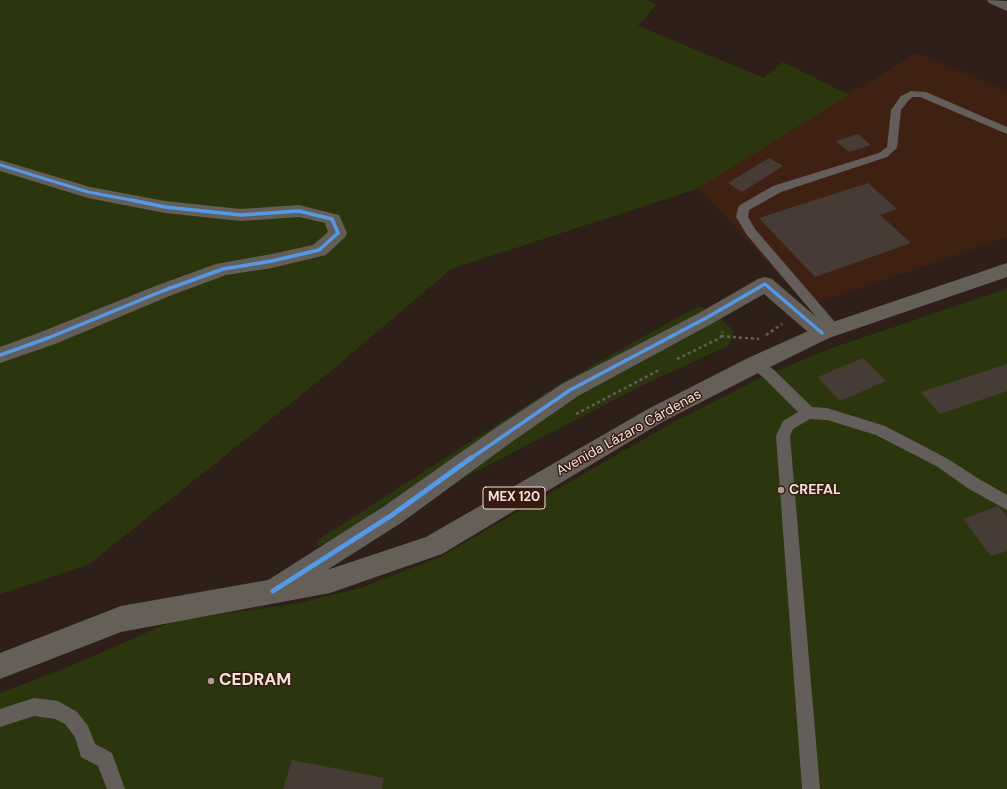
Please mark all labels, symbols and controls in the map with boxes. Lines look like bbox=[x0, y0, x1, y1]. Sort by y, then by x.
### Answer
street label: Avenida Lázaro Cárdenas bbox=[554, 386, 704, 480]
place label: CREFAL bbox=[789, 482, 841, 498]
marker: CREFAL bbox=[776, 485, 786, 495]
road number: MEX 120 bbox=[483, 487, 545, 509]
place label: CEDRAM bbox=[219, 671, 291, 691]
marker: CEDRAM bbox=[206, 676, 216, 686]

